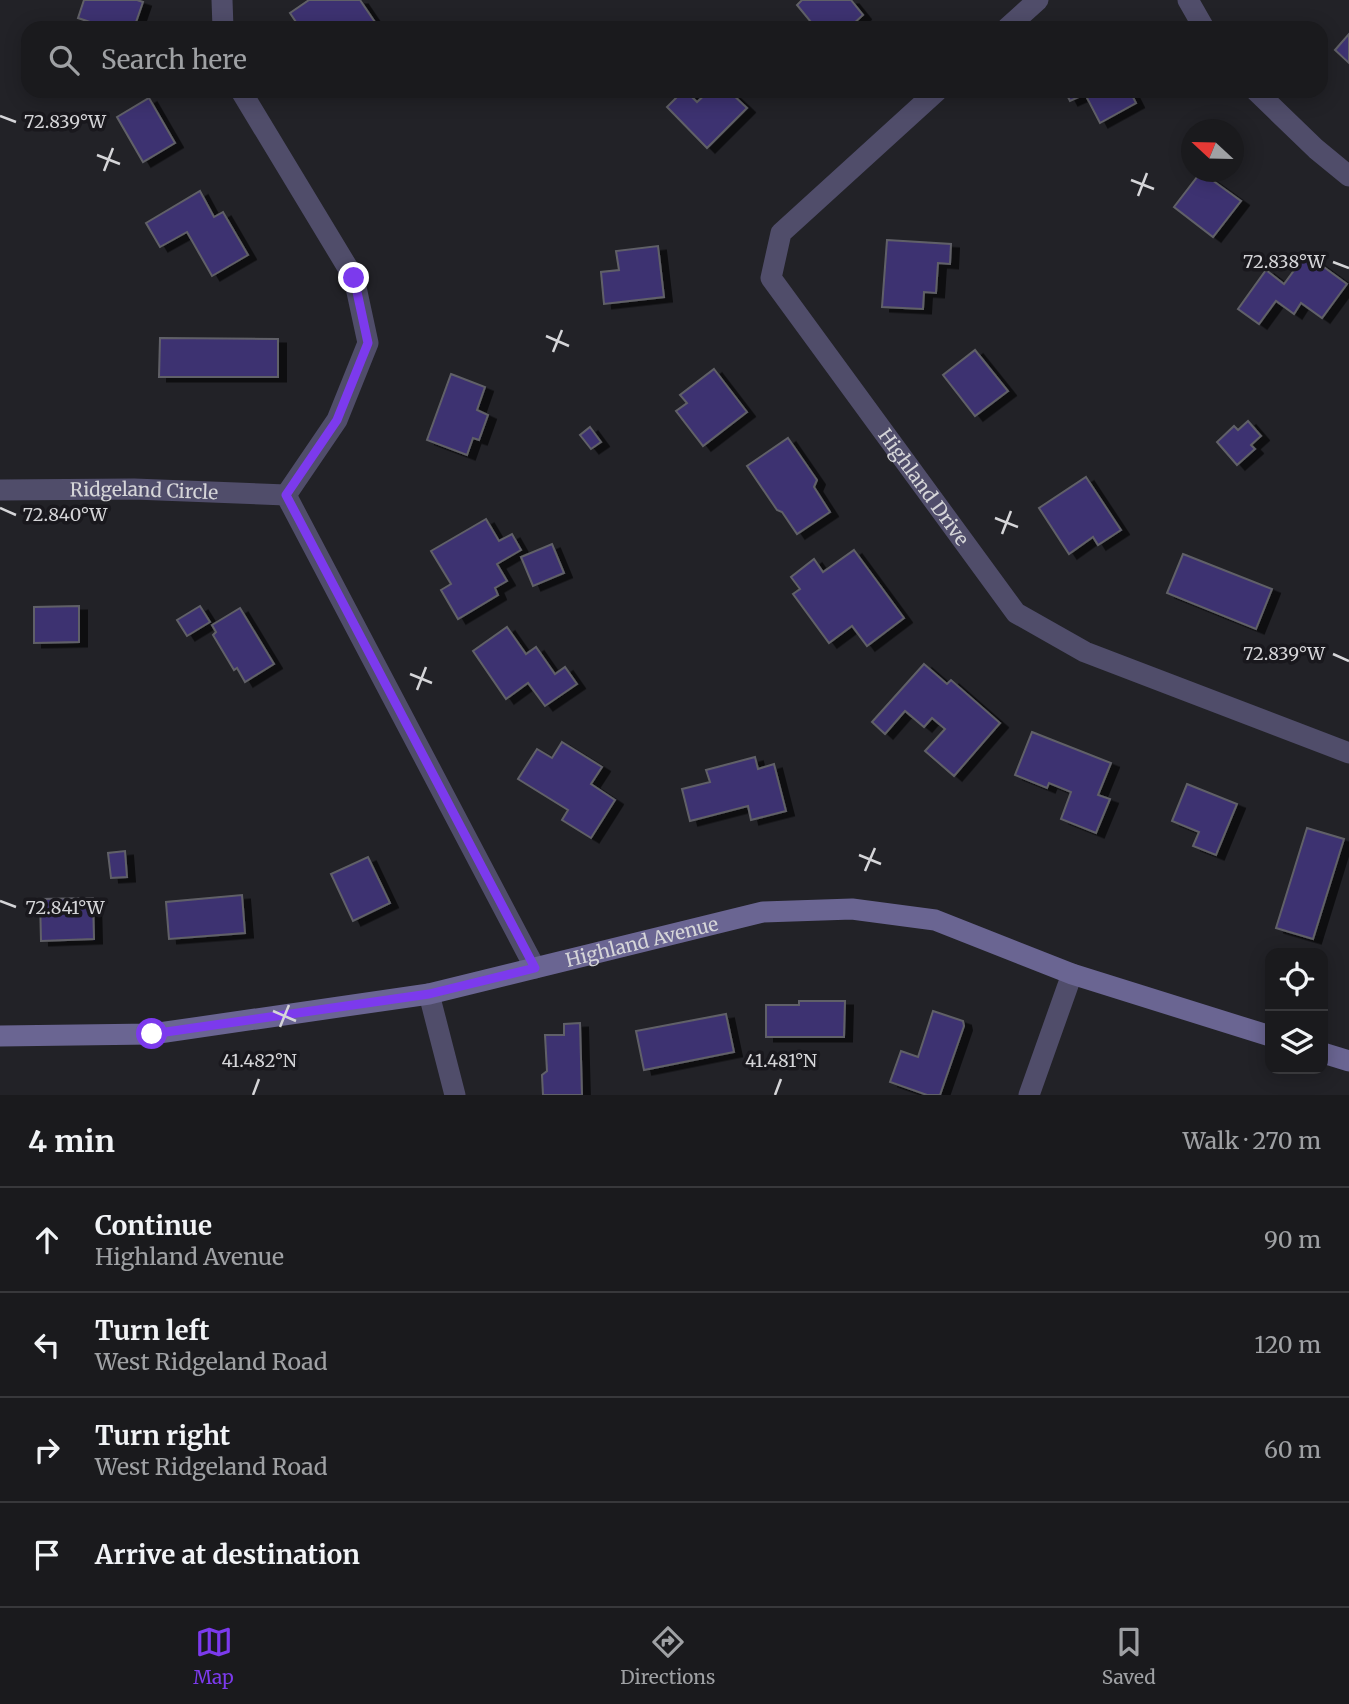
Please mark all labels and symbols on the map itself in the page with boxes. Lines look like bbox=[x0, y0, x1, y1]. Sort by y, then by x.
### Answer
text: 72.839°W bbox=[24, 110, 107, 133]
north arrow bbox=[1181, 119, 1244, 182]
text: 72.838°W bbox=[1243, 250, 1326, 273]
route end bbox=[338, 262, 369, 293]
street label: Highland Drive bbox=[873, 424, 975, 550]
street label: Ridgeland Circle bbox=[70, 477, 219, 504]
text: 72.840°W bbox=[23, 503, 108, 526]
text: 72.839°W bbox=[1243, 642, 1326, 665]
text: 72.841°W bbox=[26, 896, 106, 919]
street label: Highland Avenue bbox=[563, 911, 721, 972]
route start bbox=[136, 1018, 167, 1049]
text: 41.482°N bbox=[221, 1049, 297, 1072]
text: 41.481°N bbox=[745, 1049, 817, 1072]

